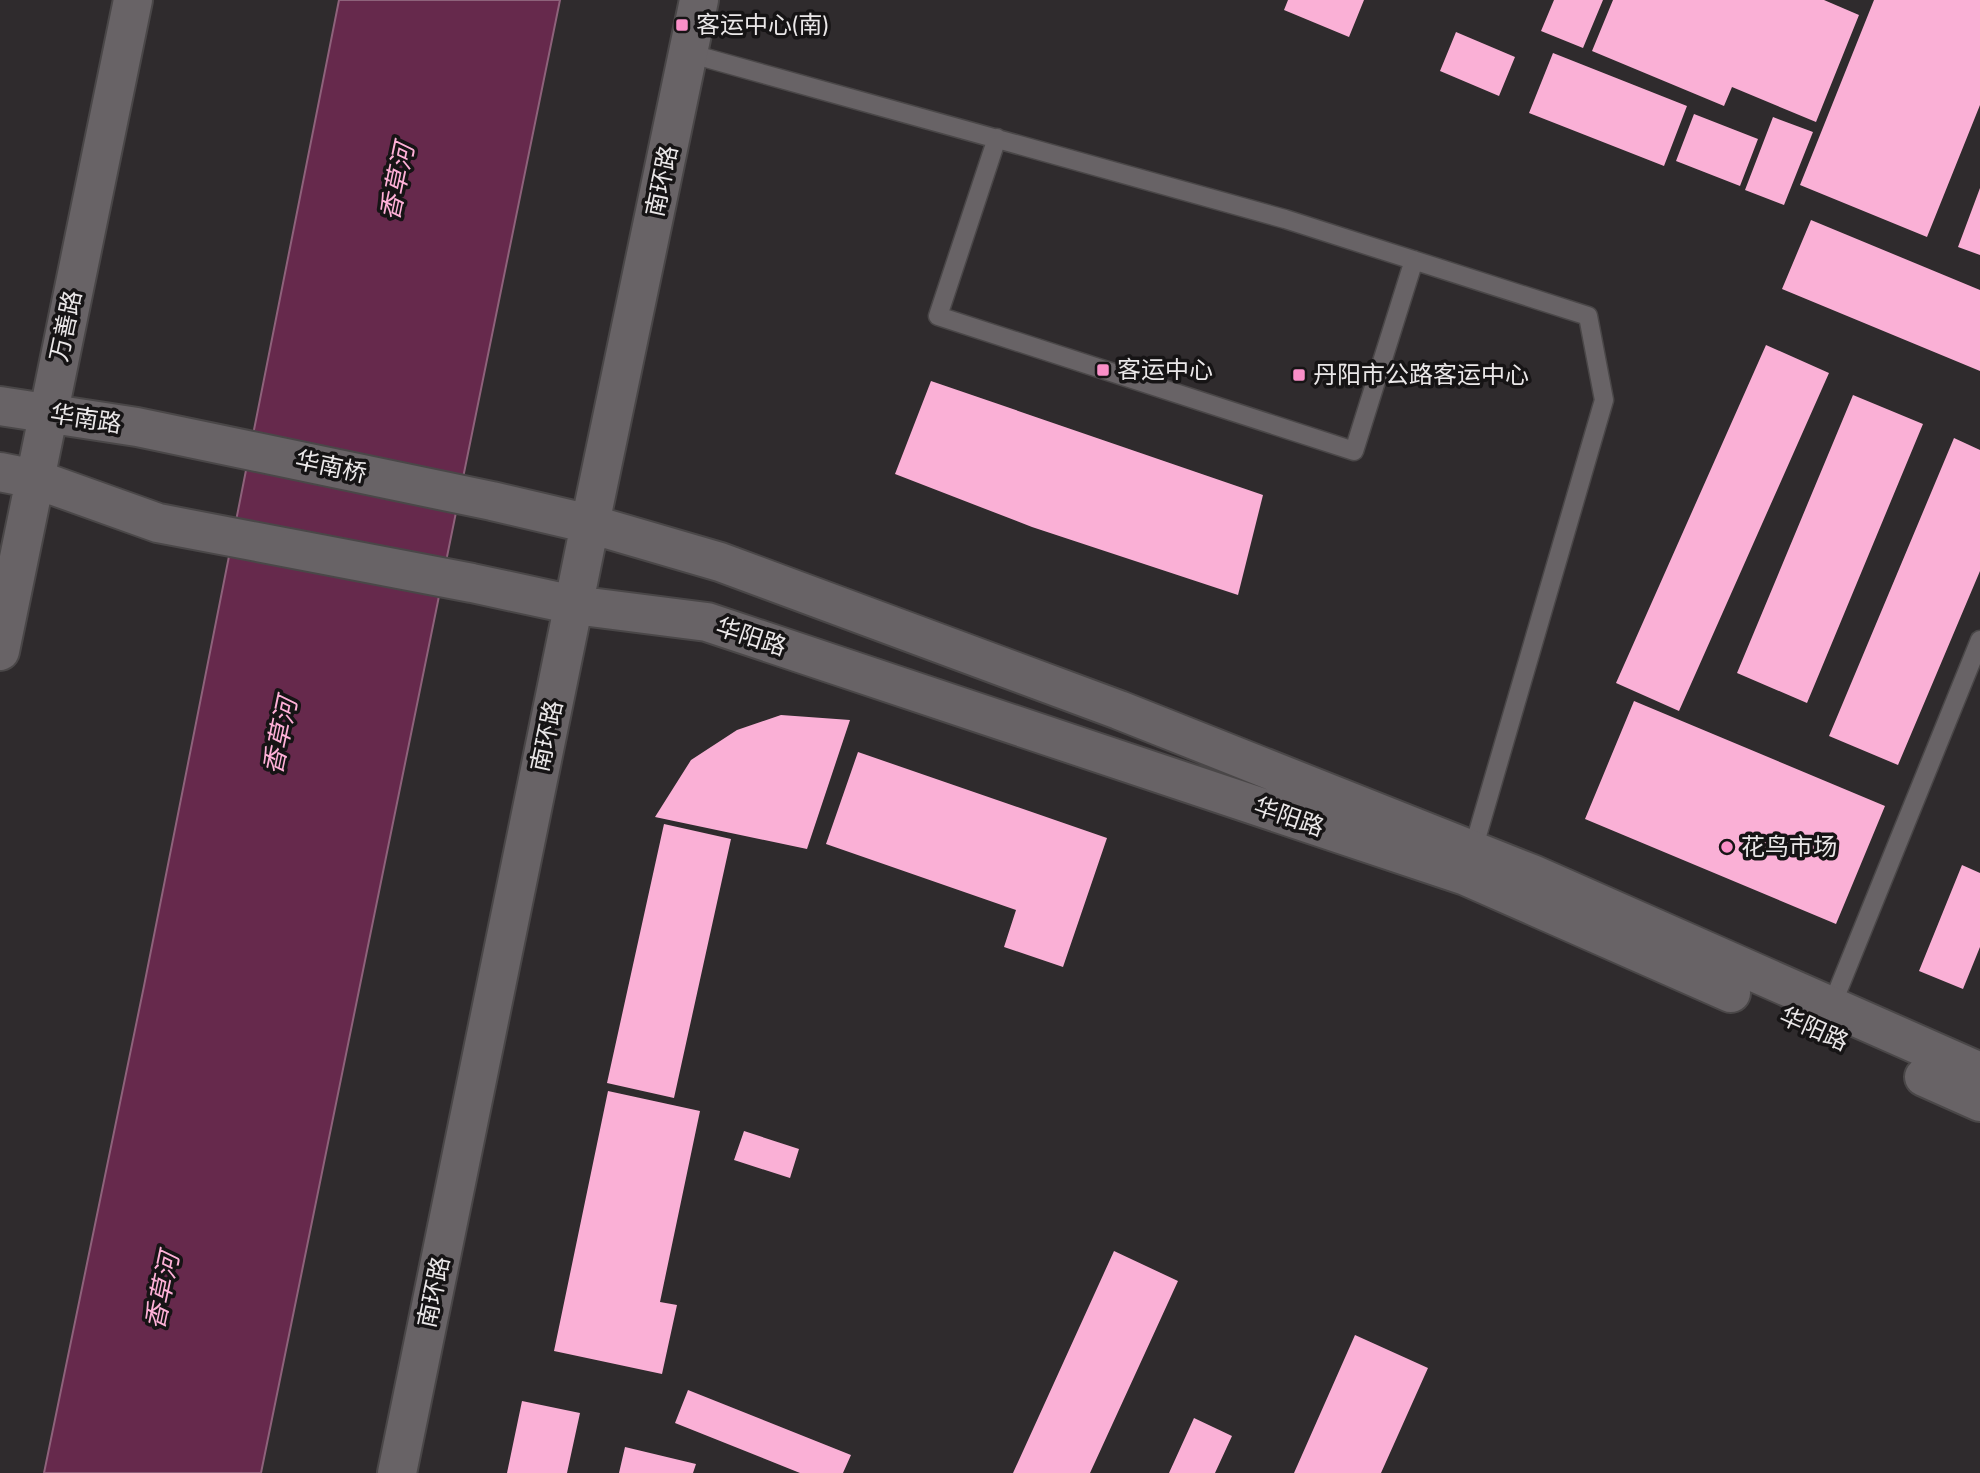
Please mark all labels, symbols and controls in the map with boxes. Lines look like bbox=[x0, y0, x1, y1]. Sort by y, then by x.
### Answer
place label: 客运中心(南) bbox=[696, 6, 829, 42]
marker: 客运中心(南) bbox=[674, 17, 690, 33]
water label: 香草河 bbox=[369, 135, 425, 224]
street label: 南环路 bbox=[636, 142, 686, 220]
street label: 万善路 bbox=[40, 287, 90, 365]
place label: 客运中心 bbox=[1117, 351, 1213, 387]
place label: 丹阳市公路客运中心 bbox=[1313, 356, 1529, 392]
marker: 客运中心 bbox=[1095, 362, 1111, 378]
marker: 丹阳市公路客运中心 bbox=[1291, 367, 1307, 383]
street label: 华南路 bbox=[48, 395, 125, 441]
street label: 华南桥 bbox=[292, 441, 370, 491]
street label: 华阳路 bbox=[712, 608, 791, 664]
water label: 香草河 bbox=[252, 689, 308, 778]
street label: 南环路 bbox=[521, 697, 571, 775]
street label: 华阳路 bbox=[1249, 787, 1329, 845]
place label: 花鸟市场 bbox=[1741, 828, 1837, 864]
marker: 花鸟市场 bbox=[1719, 839, 1735, 855]
street label: 华阳路 bbox=[1774, 997, 1855, 1059]
water label: 香草河 bbox=[134, 1244, 190, 1333]
street label: 南环路 bbox=[408, 1253, 458, 1331]

